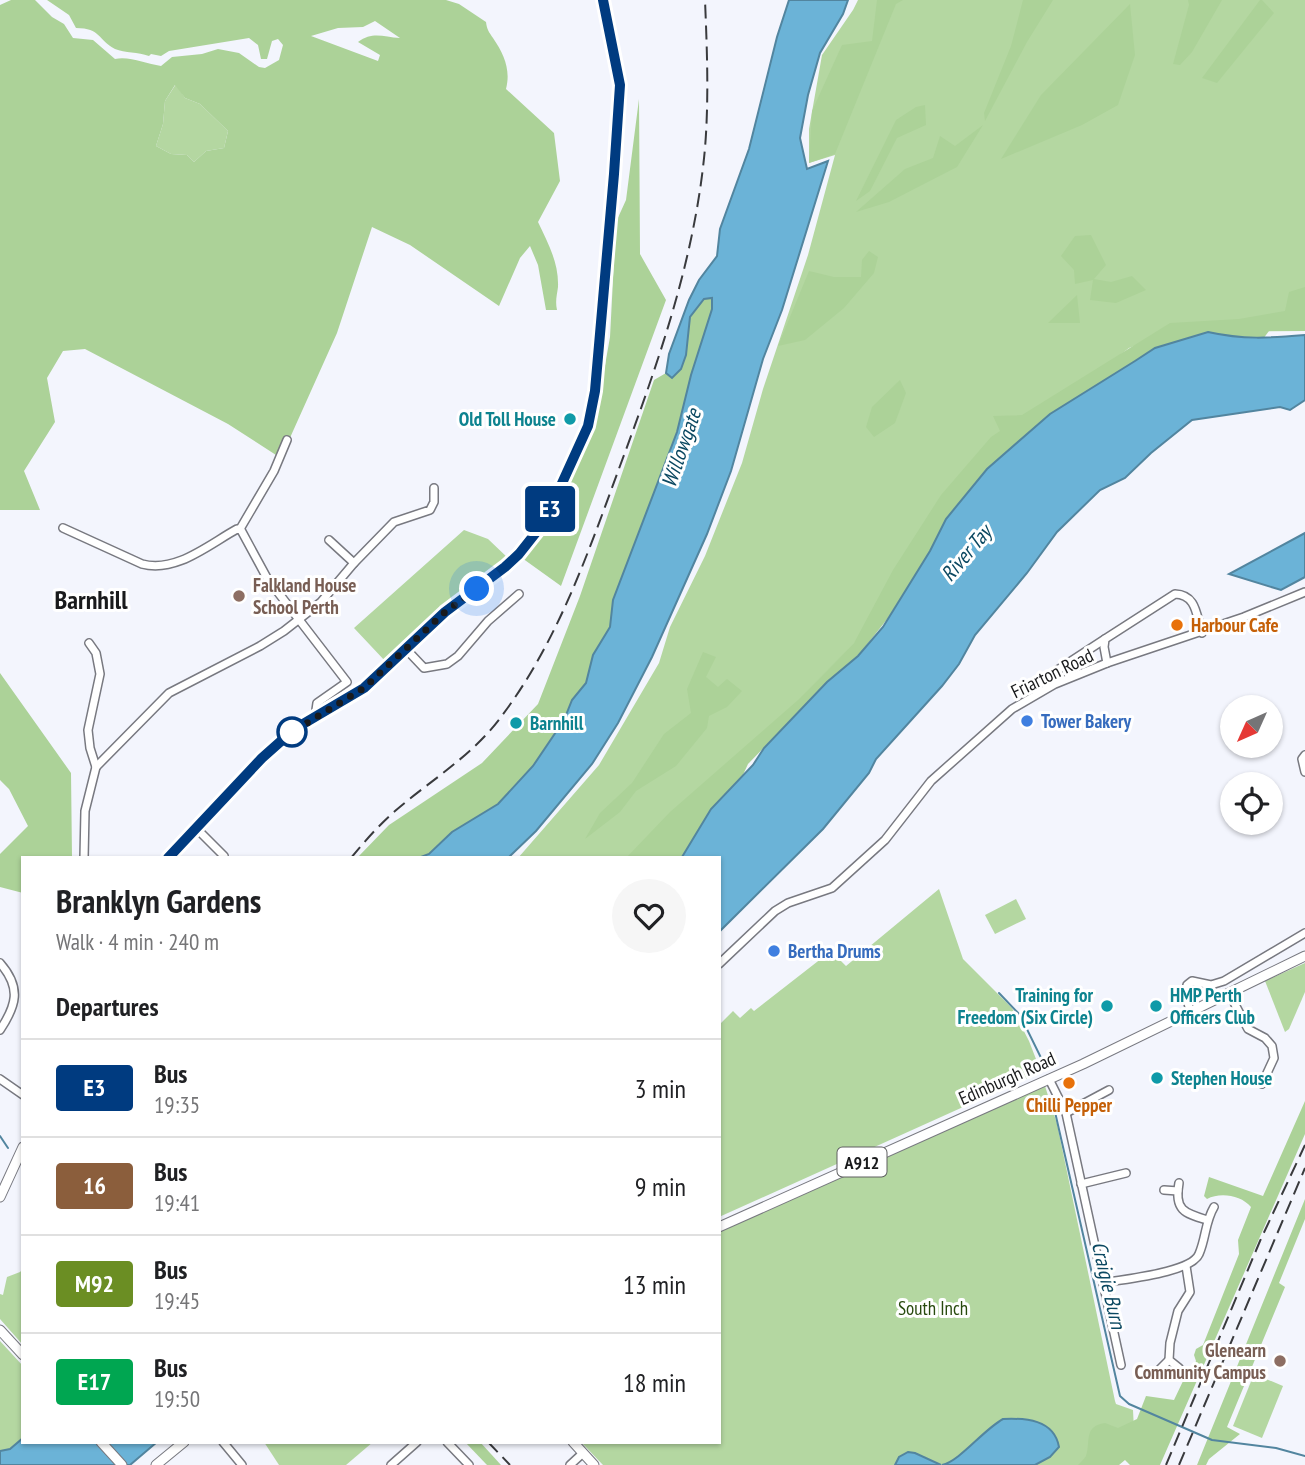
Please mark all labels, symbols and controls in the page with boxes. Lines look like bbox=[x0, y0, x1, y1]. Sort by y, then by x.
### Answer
water label: Willowgate bbox=[655, 404, 707, 491]
place label: Old Toll House bbox=[459, 407, 556, 431]
marker: Old Toll House bbox=[562, 411, 578, 427]
line badge: E3 bbox=[518, 486, 582, 532]
text: E3 bbox=[539, 493, 561, 524]
water label: River Tay bbox=[935, 517, 999, 587]
your location bbox=[459, 571, 494, 606]
place label: Falkland House School Perth bbox=[253, 573, 356, 619]
district label: Barnhill bbox=[55, 583, 128, 616]
marker: Falkland House School Perth bbox=[231, 588, 247, 604]
place label: Harbour Cafe bbox=[1191, 613, 1279, 637]
marker: Harbour Cafe bbox=[1169, 617, 1185, 633]
street label: Friarton Road bbox=[1007, 643, 1097, 703]
north arrow bbox=[1220, 695, 1283, 758]
map controls bbox=[1220, 695, 1283, 835]
place label: Tower Bakery bbox=[1041, 709, 1132, 733]
place label: Barnhill bbox=[530, 711, 584, 735]
marker: Tower Bakery bbox=[1019, 713, 1035, 729]
marker: Barnhill bbox=[508, 715, 524, 731]
unlabelled marker bbox=[277, 717, 307, 747]
button: locate bbox=[1220, 772, 1283, 835]
text: Branklyn Gardens bbox=[56, 879, 261, 922]
button: heart bbox=[612, 879, 686, 953]
text: Walk · 4 min · 240 m bbox=[56, 927, 219, 956]
place label: Bertha Drums bbox=[788, 939, 881, 963]
marker: Bertha Drums bbox=[766, 943, 782, 959]
place label: Training for Freedom (Six Circle) bbox=[957, 983, 1093, 1029]
place label: HMP Perth Officers Club bbox=[1170, 983, 1255, 1029]
text: Departures bbox=[56, 990, 159, 1023]
marker: Training for Freedom (Six Circle) bbox=[1099, 998, 1115, 1014]
marker: HMP Perth Officers Club bbox=[1148, 998, 1164, 1014]
street label: Edinburgh Road bbox=[955, 1046, 1059, 1110]
text: Bus bbox=[154, 1057, 187, 1090]
place label: Stephen House bbox=[1171, 1066, 1272, 1090]
marker: Stephen House bbox=[1149, 1070, 1165, 1086]
text: E3 bbox=[84, 1072, 105, 1103]
text: 3 min bbox=[635, 1072, 686, 1105]
marker: Chilli Pepper bbox=[1061, 1075, 1077, 1091]
text: 19:35 bbox=[154, 1090, 200, 1119]
place label: Chilli Pepper bbox=[1026, 1093, 1113, 1117]
road number: A912 bbox=[838, 1148, 886, 1176]
text: Bus bbox=[154, 1155, 187, 1188]
text: 16 bbox=[83, 1170, 106, 1201]
text: 9 min bbox=[635, 1170, 686, 1203]
text: 19:41 bbox=[154, 1188, 200, 1217]
water label: Craigie Burn bbox=[1086, 1239, 1133, 1333]
text: Bus bbox=[154, 1253, 187, 1286]
text: M92 bbox=[75, 1268, 114, 1299]
text: 13 min bbox=[623, 1268, 686, 1301]
text: 19:45 bbox=[154, 1286, 200, 1315]
park label: South Inch bbox=[898, 1296, 968, 1320]
place label: Glenearn Community Campus bbox=[1135, 1338, 1266, 1384]
text: Bus bbox=[154, 1351, 187, 1384]
marker: Glenearn Community Campus bbox=[1272, 1353, 1288, 1369]
text: E17 bbox=[78, 1366, 111, 1397]
text: 18 min bbox=[623, 1366, 686, 1399]
text: 19:50 bbox=[154, 1384, 200, 1413]

